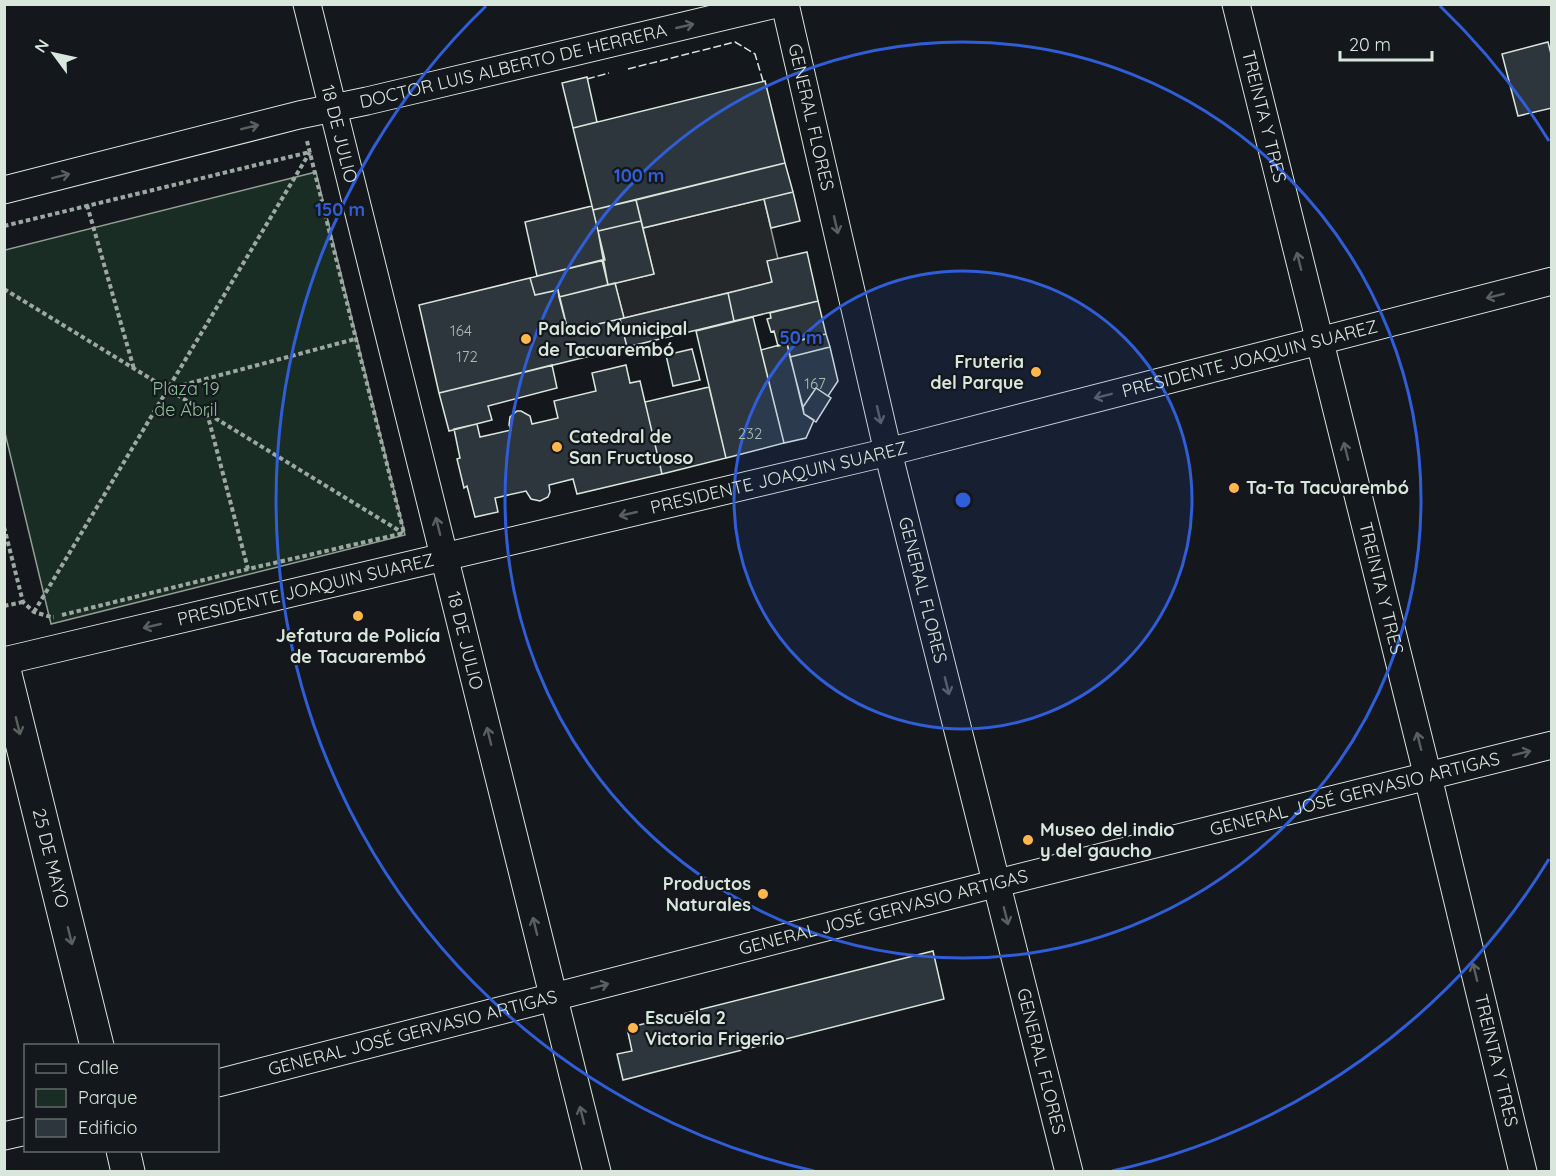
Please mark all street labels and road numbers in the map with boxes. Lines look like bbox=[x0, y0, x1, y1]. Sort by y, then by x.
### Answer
street label: DOCTOR LUIS ALBERTO DE HERRERA bbox=[357, 18, 669, 113]
street label: GENERAL FLORES bbox=[783, 41, 840, 193]
street label: TREINTA Y TRES bbox=[1237, 48, 1292, 185]
street label: 18 DE JULIO bbox=[317, 82, 363, 185]
street label: PRESIDENTE JOAQUIN SUAREZ bbox=[1119, 314, 1380, 402]
street label: PRESIDENTE JOAQUIN SUAREZ bbox=[648, 436, 909, 519]
street label: GENERAL FLORES bbox=[894, 514, 953, 666]
street label: TREINTA Y TRES bbox=[1354, 520, 1409, 657]
street label: PRESIDENTE JOAQUIN SUAREZ bbox=[175, 548, 436, 631]
street label: 18 DE JULIO bbox=[442, 589, 489, 692]
street label: GENERAL JOSÉ GERVASIO ARTIGAS bbox=[1208, 746, 1502, 841]
street label: 25 DE MAYO bbox=[28, 806, 74, 910]
street label: GENERAL JOSÉ GERVASIO ARTIGAS bbox=[736, 864, 1030, 960]
street label: GENERAL JOSÉ GERVASIO ARTIGAS bbox=[266, 984, 560, 1081]
street label: GENERAL FLORES bbox=[1012, 986, 1071, 1137]
street label: TREINTA Y TRES bbox=[1470, 992, 1524, 1129]

